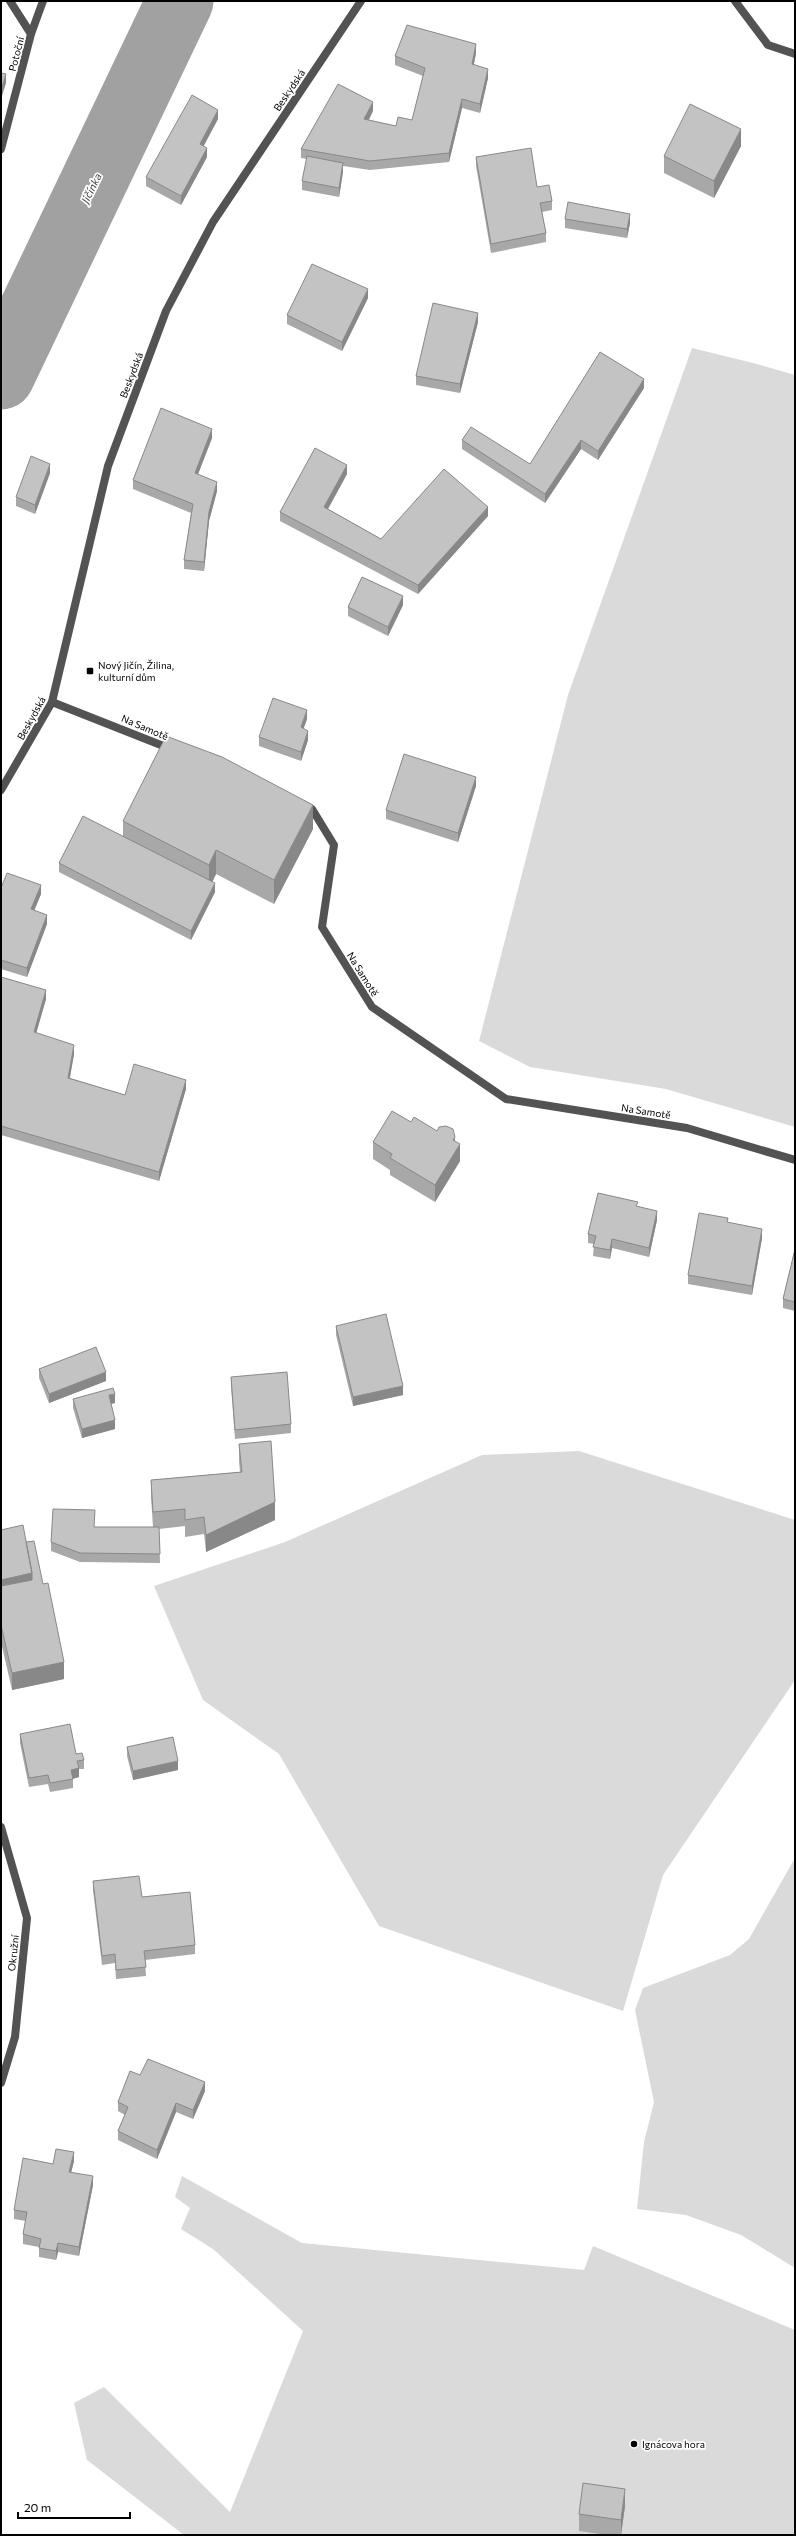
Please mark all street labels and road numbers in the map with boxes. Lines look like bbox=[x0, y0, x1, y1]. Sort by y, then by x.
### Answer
street label: Potoční bbox=[6, 35, 26, 73]
street label: Beskydská bbox=[271, 67, 307, 113]
street label: Beskydská bbox=[117, 351, 145, 399]
street label: Beskydská bbox=[14, 694, 48, 742]
street label: Na Samotě bbox=[120, 712, 170, 742]
street label: Na Samotě bbox=[345, 950, 381, 998]
street label: Na Samotě bbox=[621, 1101, 671, 1121]
street label: Okružní bbox=[5, 1934, 21, 1972]

